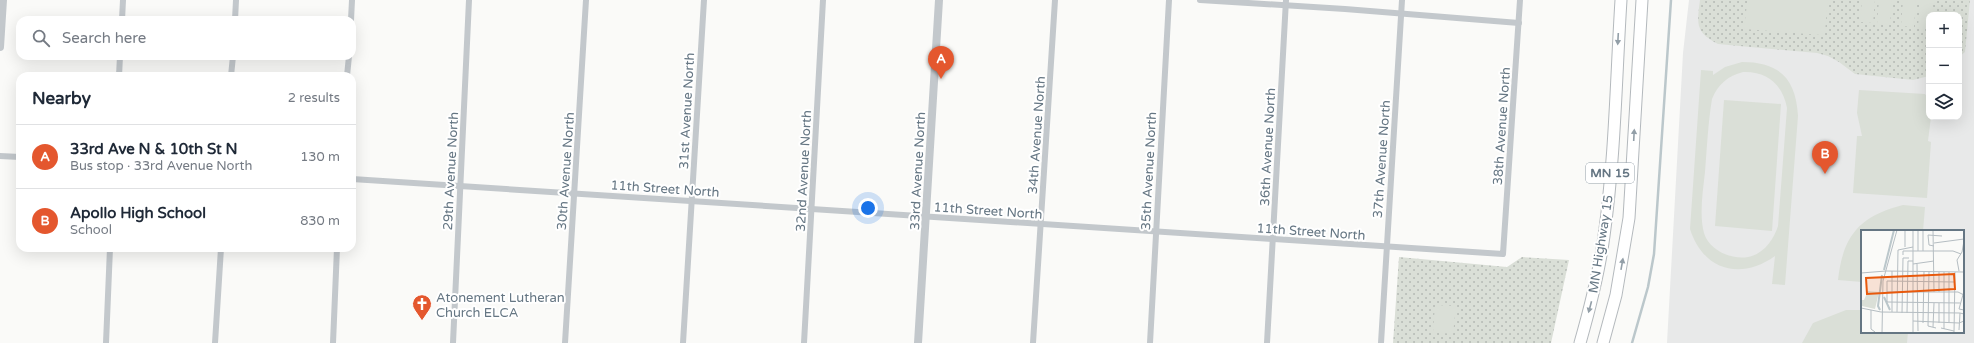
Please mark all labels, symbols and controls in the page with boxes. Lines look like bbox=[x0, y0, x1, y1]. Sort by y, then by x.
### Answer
map controls bbox=[1926, 12, 1962, 120]
button: + bbox=[1926, 12, 1962, 48]
search box bbox=[16, 16, 356, 60]
icon: search bbox=[30, 27, 52, 49]
text: Search here bbox=[62, 29, 146, 47]
one-way arrow bbox=[1615, 33, 1622, 45]
pin: A bbox=[928, 46, 954, 79]
button: − bbox=[1926, 48, 1962, 84]
street label: 31st Avenue North bbox=[676, 52, 698, 170]
street label: 38th Avenue North bbox=[1490, 66, 1514, 186]
street label: 34th Avenue North bbox=[1025, 75, 1049, 195]
button: layers bbox=[1926, 84, 1962, 120]
street label: 36th Avenue North bbox=[1257, 87, 1279, 207]
text: Nearby bbox=[32, 88, 91, 109]
text: 2 results bbox=[288, 90, 340, 106]
street label: 37th Avenue North bbox=[1370, 99, 1394, 219]
street label: 32nd Avenue North bbox=[793, 110, 815, 232]
street label: 29th Avenue North bbox=[440, 111, 462, 231]
street label: 30th Avenue North bbox=[554, 111, 578, 231]
street label: 33rd Avenue North bbox=[907, 111, 929, 231]
street label: 35th Avenue North bbox=[1138, 111, 1160, 231]
one-way arrow bbox=[1631, 129, 1638, 141]
text: 33rd Ave N & 10th St N bbox=[70, 140, 238, 158]
pin: B bbox=[1812, 141, 1838, 174]
text: A bbox=[40, 149, 50, 165]
text: 130 m bbox=[300, 149, 340, 165]
text: Bus stop · 33rd Avenue North bbox=[70, 158, 252, 174]
road number: MN 15 bbox=[1586, 163, 1634, 183]
street label: 11th Street North bbox=[610, 177, 720, 201]
street label: MN Highway 15 bbox=[1585, 194, 1617, 294]
your location bbox=[858, 198, 878, 218]
street label: 11th Street North bbox=[933, 199, 1043, 223]
text: Apollo High School bbox=[70, 204, 206, 222]
text: B bbox=[40, 213, 50, 229]
text: 830 m bbox=[300, 213, 340, 229]
street label: 11th Street North bbox=[1256, 220, 1366, 244]
text: School bbox=[70, 222, 112, 238]
inset map bbox=[1861, 230, 1964, 333]
one-way arrow bbox=[1619, 258, 1625, 270]
place label: Atonement Lutheran Church ELCA bbox=[436, 290, 565, 321]
church icon: Atonement Lutheran Church ELCA bbox=[411, 293, 433, 321]
one-way arrow bbox=[1587, 301, 1593, 313]

